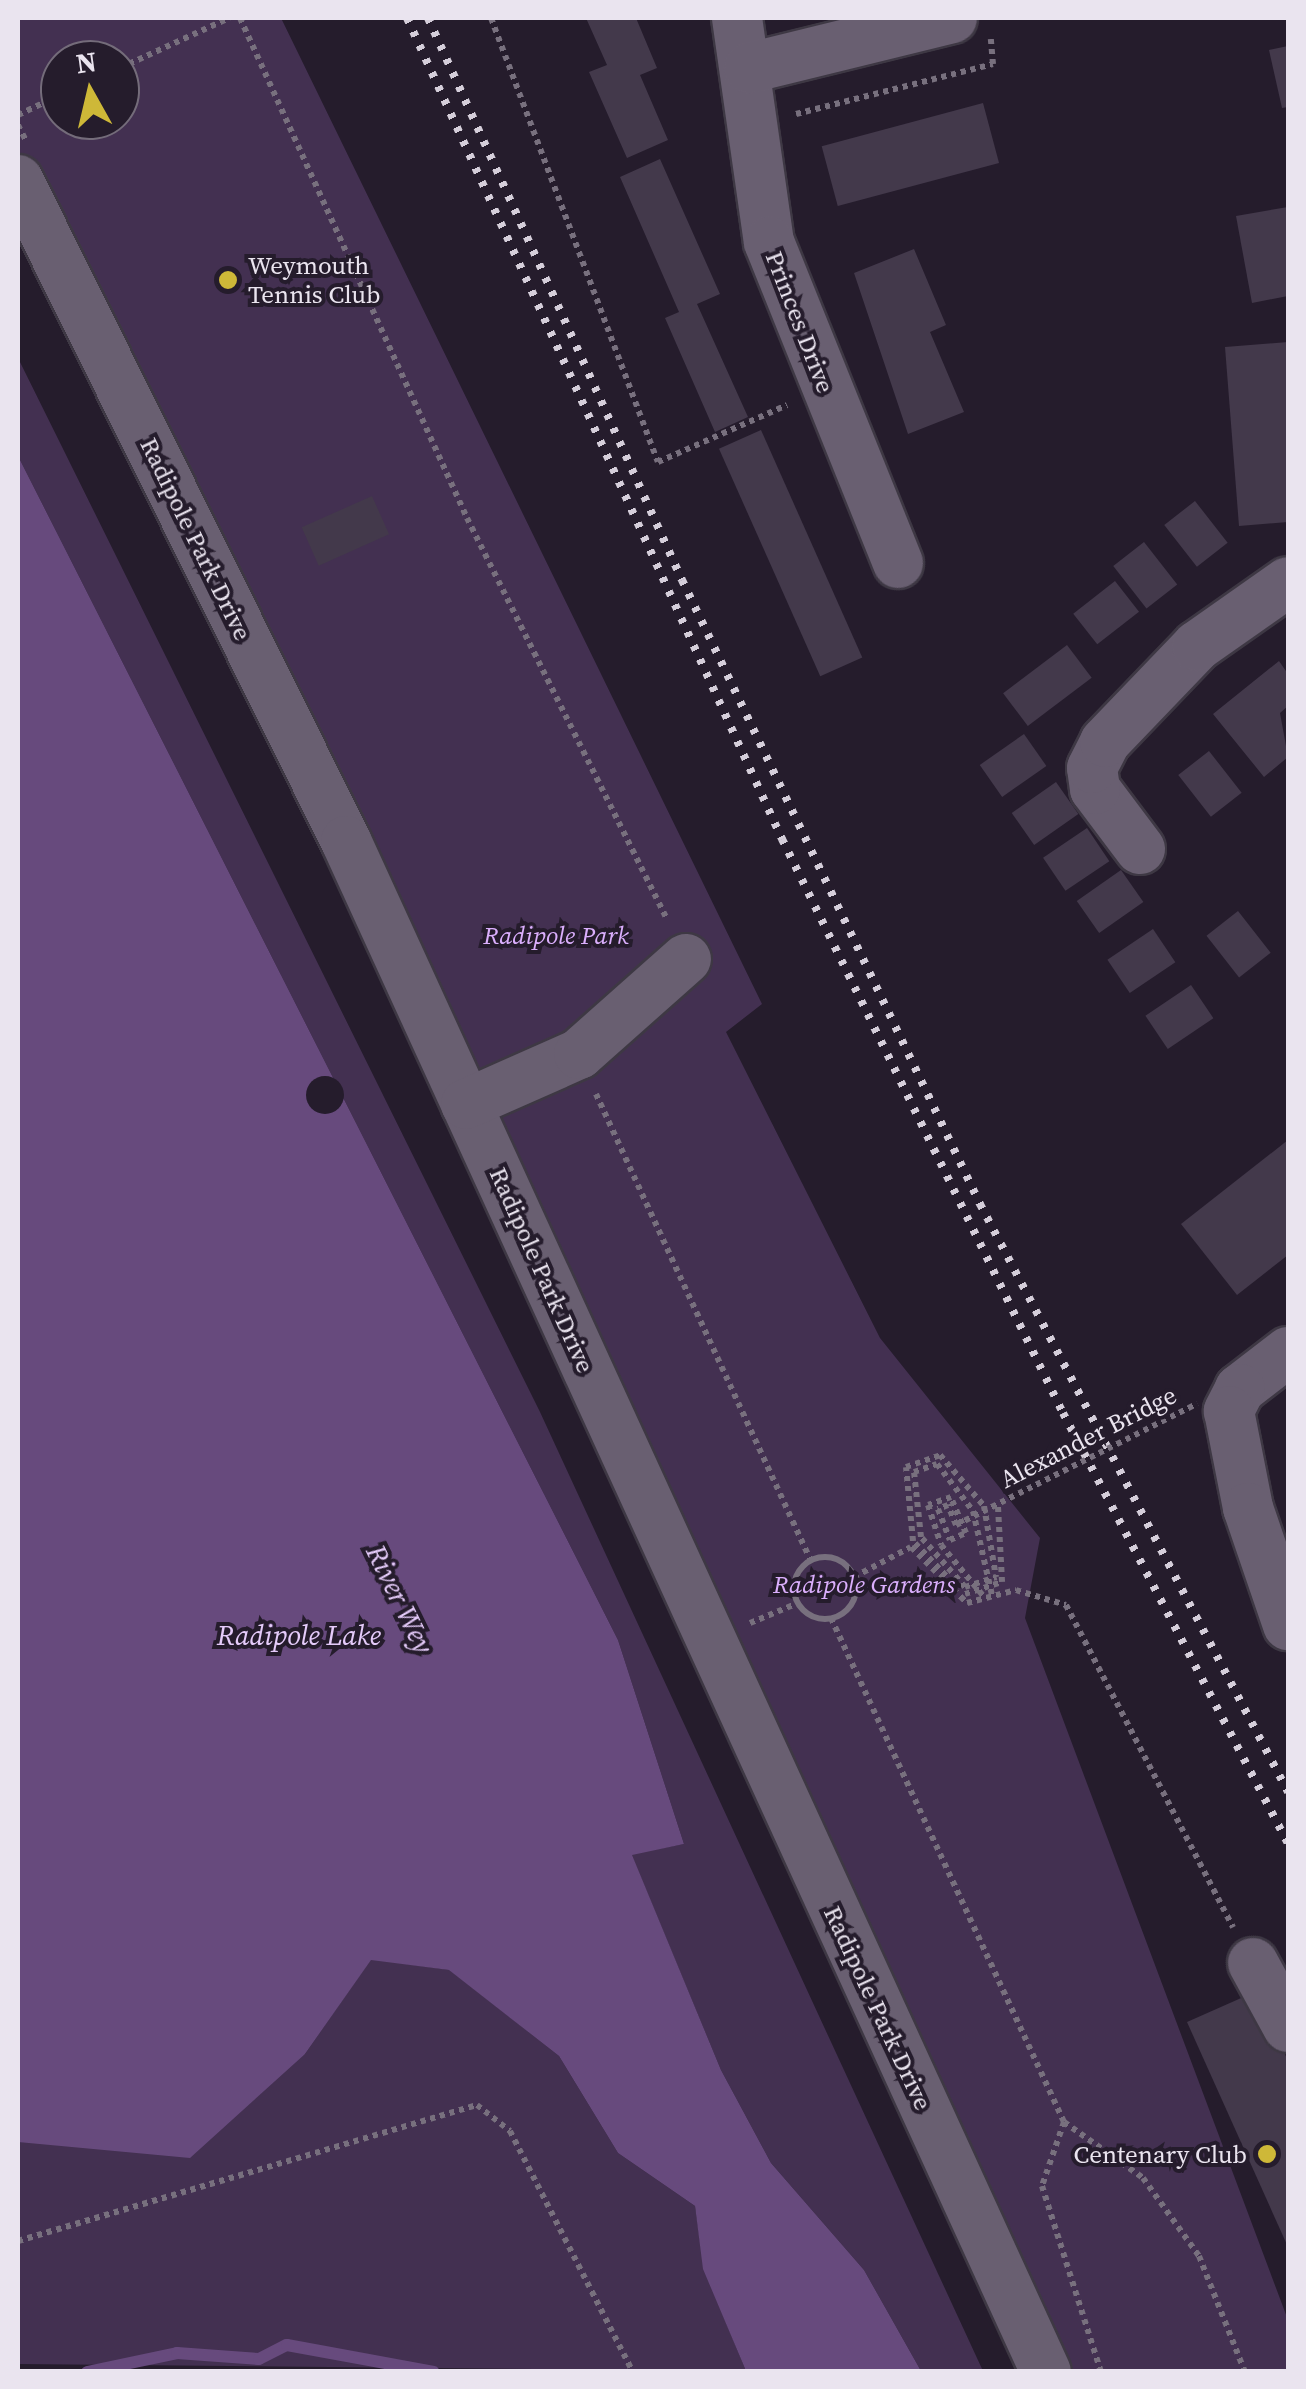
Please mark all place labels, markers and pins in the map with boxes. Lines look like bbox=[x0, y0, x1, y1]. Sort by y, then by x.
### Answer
place label: Weymouth Tennis Club bbox=[248, 251, 380, 310]
marker: Weymouth Tennis Club bbox=[217, 269, 239, 291]
place label: Centenary Club bbox=[1073, 2139, 1247, 2169]
marker: Centenary Club bbox=[1256, 2143, 1278, 2165]

